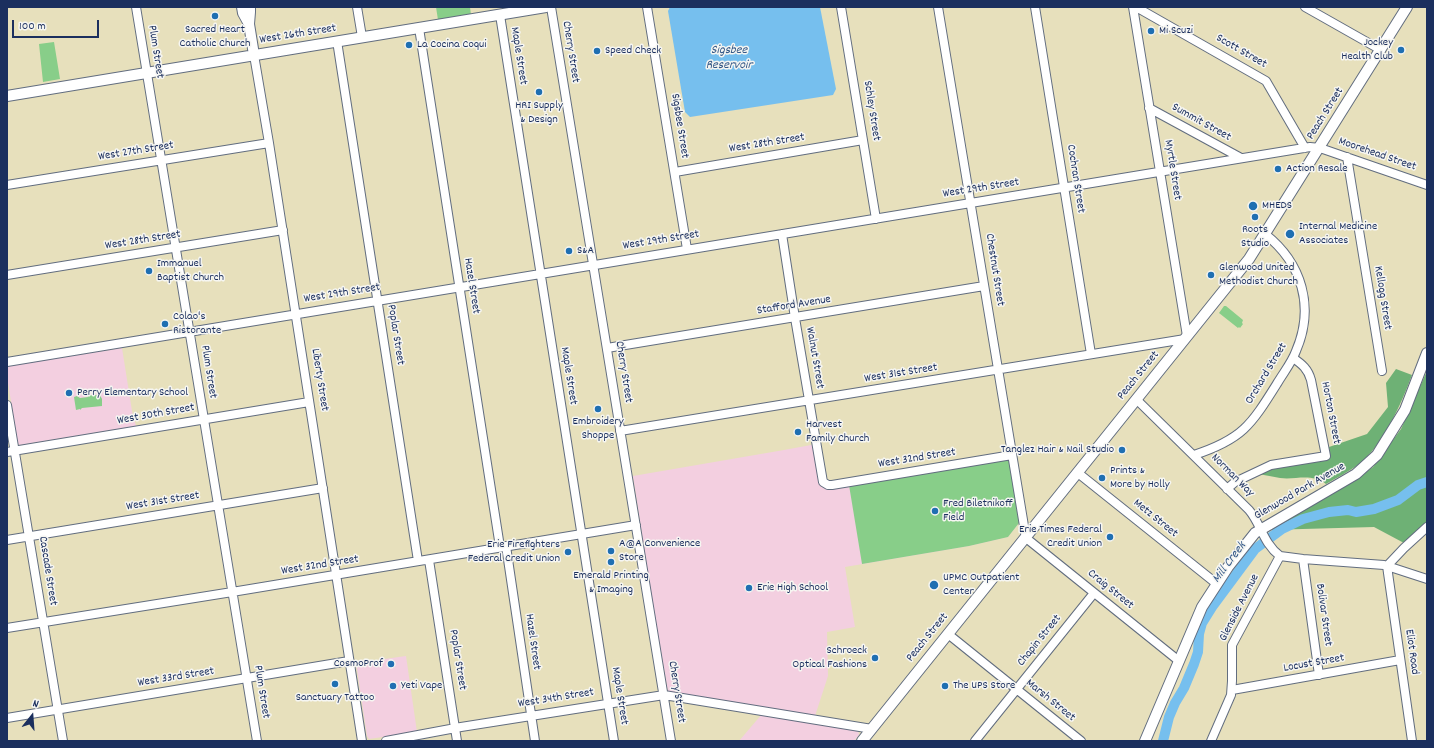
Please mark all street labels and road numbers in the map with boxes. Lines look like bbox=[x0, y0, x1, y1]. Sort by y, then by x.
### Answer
street label: Cherry Street bbox=[558, 20, 582, 84]
street label: West 26th Street bbox=[259, 22, 337, 48]
street label: Plum Street bbox=[144, 24, 166, 80]
street label: Maple Street bbox=[506, 26, 530, 86]
street label: Scott Street bbox=[1213, 32, 1269, 72]
street label: Schley Street bbox=[859, 80, 883, 142]
street label: Peach Street bbox=[1304, 85, 1348, 143]
street label: Sigsbee Street bbox=[667, 93, 691, 159]
street label: Summit Street bbox=[1169, 101, 1233, 145]
street label: West 28th Street bbox=[728, 131, 806, 157]
street label: Moorehead Street bbox=[1336, 135, 1418, 175]
street label: West 27th Street bbox=[97, 139, 175, 165]
street label: Myrtle Street bbox=[1160, 139, 1184, 201]
street label: Cochran Street bbox=[1062, 144, 1088, 214]
street label: West 29th Street bbox=[942, 176, 1020, 202]
street label: West 28th Street bbox=[104, 228, 182, 254]
street label: West 29th Street bbox=[622, 228, 700, 254]
street label: Chestnut Street bbox=[981, 233, 1007, 307]
street label: Hazel Street bbox=[459, 257, 483, 315]
street label: Kellogg Street bbox=[1370, 265, 1394, 331]
street label: West 29th Street bbox=[303, 281, 381, 307]
street label: Stafford Avenue bbox=[756, 293, 832, 319]
street label: Poplar Street bbox=[383, 304, 407, 366]
street label: Walnut Street bbox=[801, 326, 827, 390]
street label: Cherry Street bbox=[611, 340, 635, 404]
street label: Orchard Street bbox=[1243, 341, 1291, 407]
street label: Plum Street bbox=[197, 344, 219, 400]
street label: Maple Street bbox=[556, 346, 580, 406]
street label: Liberty Street bbox=[307, 348, 331, 412]
street label: Peach Street bbox=[1115, 349, 1163, 403]
street label: West 31st Street bbox=[863, 361, 939, 387]
street label: Horton Street bbox=[1317, 381, 1343, 445]
street label: West 30th Street bbox=[116, 401, 196, 429]
street label: West 32nd Street bbox=[877, 446, 957, 472]
street label: Norman Way bbox=[1207, 451, 1257, 501]
street label: Glenwood Park Avenue bbox=[1252, 460, 1348, 524]
street label: West 31st Street bbox=[125, 489, 201, 515]
street label: Metz Street bbox=[1130, 497, 1180, 541]
street label: Cascade Street bbox=[34, 535, 60, 607]
street label: West 32nd Street bbox=[280, 553, 360, 579]
street label: Craig Street bbox=[1084, 567, 1136, 613]
street label: Glenside Avenue bbox=[1217, 572, 1263, 644]
street label: Bolivar Street bbox=[1311, 583, 1335, 647]
street label: Peach Street bbox=[904, 611, 952, 665]
street label: Chapin Street bbox=[1015, 612, 1065, 670]
street label: Hazel Street bbox=[521, 613, 543, 671]
street label: Eliot Road bbox=[1401, 628, 1421, 676]
street label: Poplar Street bbox=[445, 629, 469, 691]
street label: Locust Street bbox=[1282, 652, 1346, 676]
street label: Cherry Street bbox=[664, 660, 688, 724]
street label: Plum Street bbox=[250, 664, 272, 720]
street label: West 33rd Street bbox=[137, 665, 215, 691]
street label: Maple Street bbox=[607, 666, 631, 726]
street label: Marsh Street bbox=[1022, 677, 1078, 725]
street label: West 34th Street bbox=[517, 686, 595, 712]

